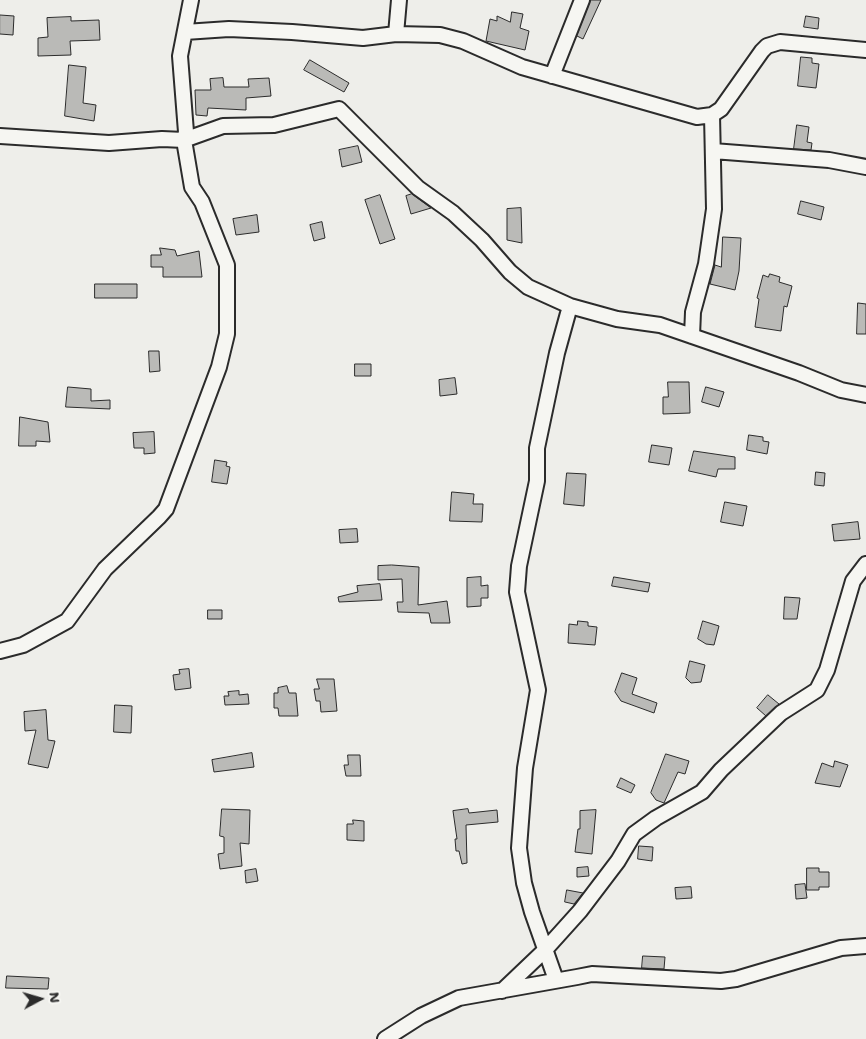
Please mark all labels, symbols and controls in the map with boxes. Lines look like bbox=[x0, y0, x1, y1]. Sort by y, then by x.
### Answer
north arrow bbox=[15, 974, 65, 1024]
text: N bbox=[45, 991, 64, 1004]

